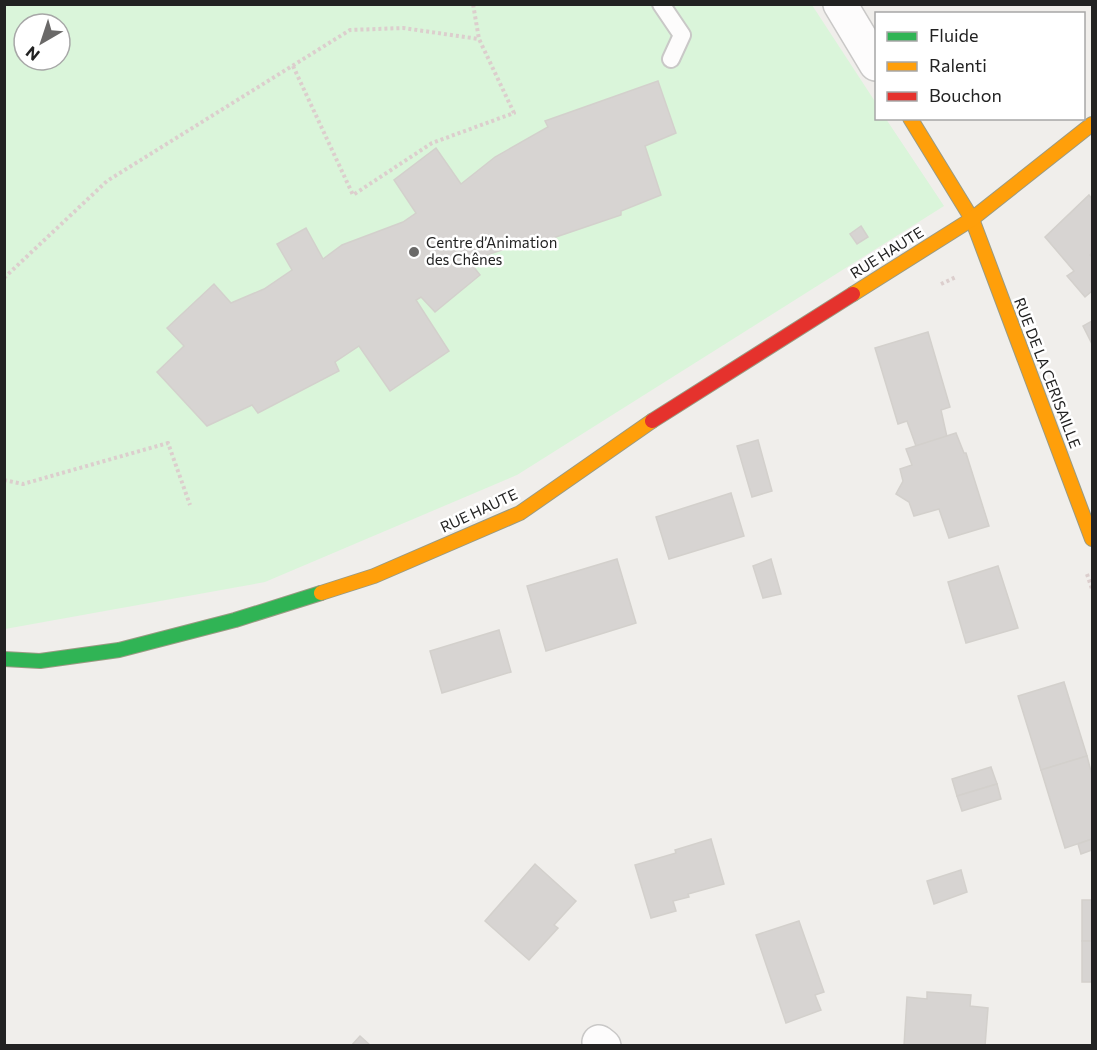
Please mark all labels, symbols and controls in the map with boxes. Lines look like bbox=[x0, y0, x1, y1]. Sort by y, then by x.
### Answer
north arrow bbox=[12, 12, 72, 72]
legend bbox=[875, 12, 1085, 120]
text: Fluide bbox=[929, 24, 978, 46]
text: N bbox=[22, 43, 43, 65]
text: Ralenti bbox=[929, 54, 987, 76]
text: Bouchon bbox=[929, 84, 1002, 106]
street label: RUE HAUTE bbox=[846, 222, 927, 282]
place label: Centre d’Animation des Chênes bbox=[426, 233, 557, 268]
marker: Centre d’Animation des Chênes bbox=[407, 245, 421, 259]
street label: RUE DE LA CERISAILLE bbox=[1011, 295, 1085, 451]
street label: RUE HAUTE bbox=[437, 484, 520, 536]

